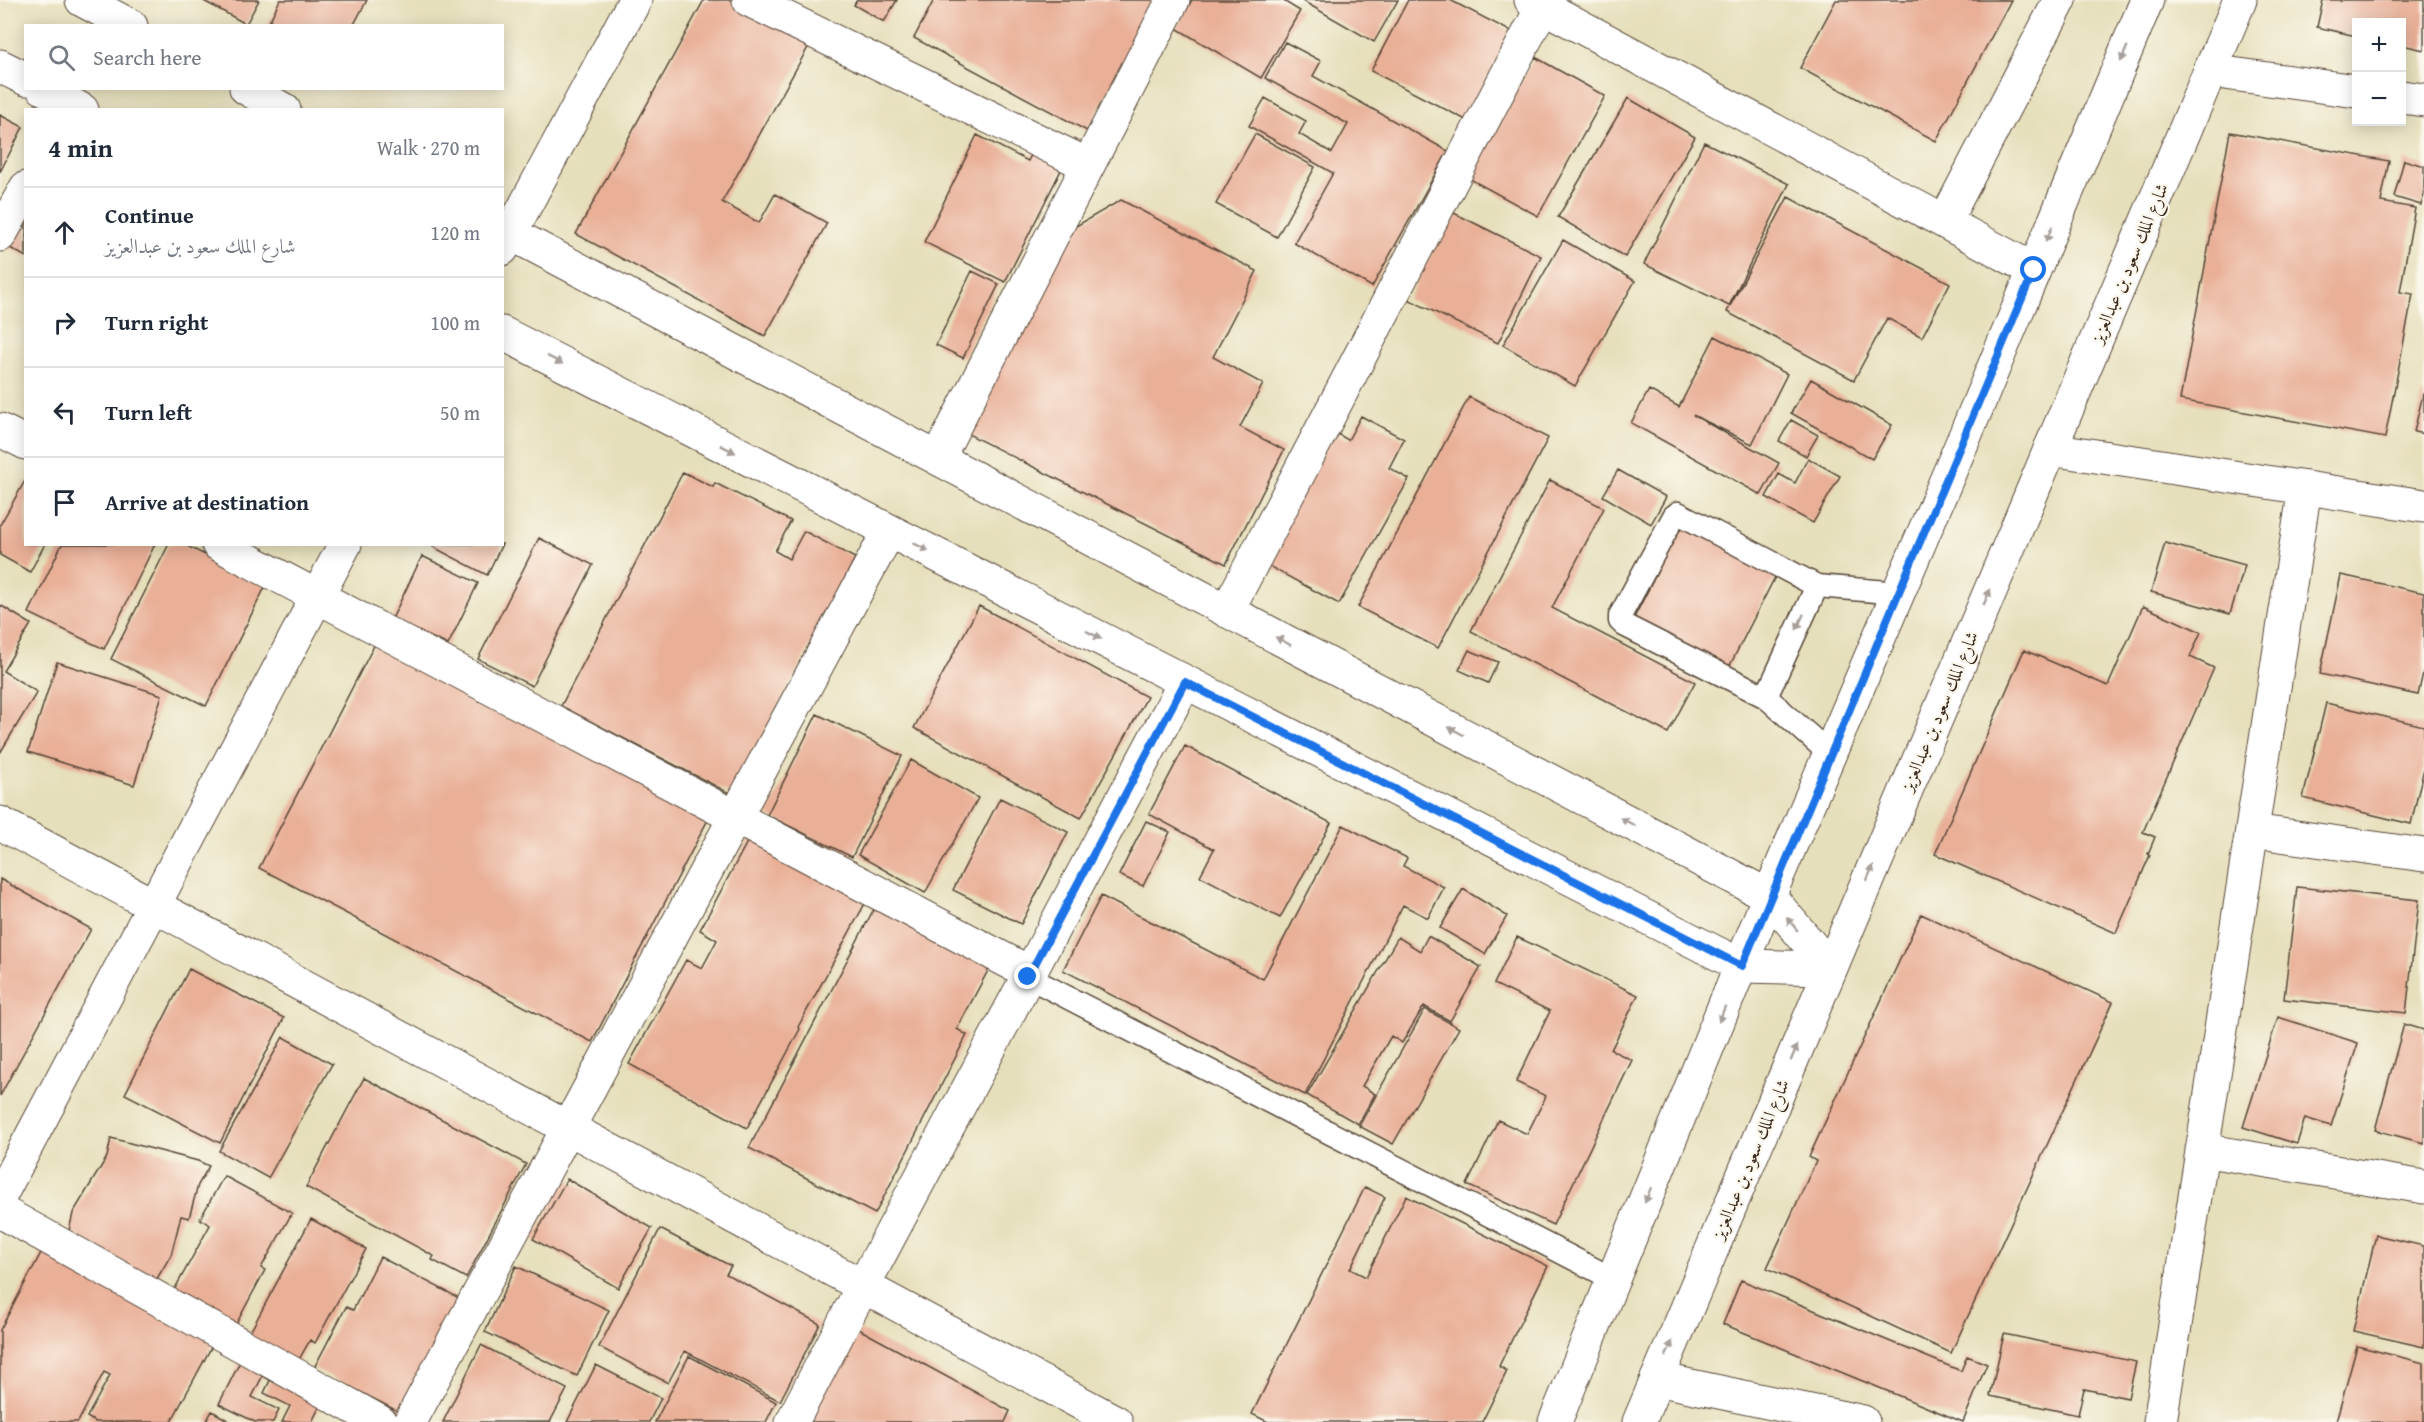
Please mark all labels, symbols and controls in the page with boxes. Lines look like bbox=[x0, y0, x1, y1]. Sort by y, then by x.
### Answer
map controls bbox=[2352, 18, 2406, 126]
button: + bbox=[2352, 18, 2406, 72]
search box bbox=[24, 24, 504, 90]
icon: search bbox=[45, 41, 78, 74]
text: Search here bbox=[93, 41, 202, 73]
one-way arrow bbox=[2119, 45, 2128, 63]
button: − bbox=[2352, 72, 2406, 126]
text: 4 min bbox=[48, 128, 113, 167]
text: Walk · 270 m bbox=[377, 133, 480, 162]
street label: شارع الملك سعود بن عبدالعزيز bbox=[2082, 179, 2177, 350]
text: Continue bbox=[105, 199, 194, 231]
icon: ahead bbox=[48, 216, 81, 249]
text: 120 m bbox=[430, 218, 480, 247]
one-way arrow bbox=[2044, 225, 2053, 243]
text: شارع الملك سعود بن عبدالعزيز bbox=[105, 231, 296, 260]
route start bbox=[2020, 256, 2046, 282]
icon: right bbox=[48, 306, 81, 339]
text: Turn right bbox=[105, 306, 208, 338]
text: 100 m bbox=[430, 308, 480, 337]
one-way arrow bbox=[546, 355, 563, 365]
icon: left bbox=[48, 396, 81, 429]
text: Turn left bbox=[105, 396, 192, 428]
text: 50 m bbox=[440, 398, 480, 427]
one-way arrow bbox=[720, 444, 737, 453]
icon: arrive bbox=[48, 486, 81, 519]
text: Arrive at destination bbox=[105, 486, 309, 518]
one-way arrow bbox=[912, 542, 929, 552]
one-way arrow bbox=[1982, 588, 1992, 606]
one-way arrow bbox=[1796, 613, 1805, 630]
street label: شارع الملك سعود بن عبدالعزيز bbox=[1892, 627, 1987, 798]
one-way arrow bbox=[1086, 631, 1103, 640]
one-way arrow bbox=[1275, 636, 1292, 645]
one-way arrow bbox=[1447, 726, 1464, 736]
one-way arrow bbox=[1620, 817, 1637, 827]
one-way arrow bbox=[1865, 864, 1875, 882]
one-way arrow bbox=[1786, 916, 1799, 932]
route end bbox=[1014, 963, 1040, 989]
one-way arrow bbox=[1717, 1005, 1726, 1023]
one-way arrow bbox=[1790, 1044, 1800, 1062]
street label: شارع الملك سعود بن عبدالعزيز bbox=[1703, 1075, 1798, 1246]
one-way arrow bbox=[1643, 1186, 1653, 1204]
one-way arrow bbox=[1665, 1340, 1674, 1357]

